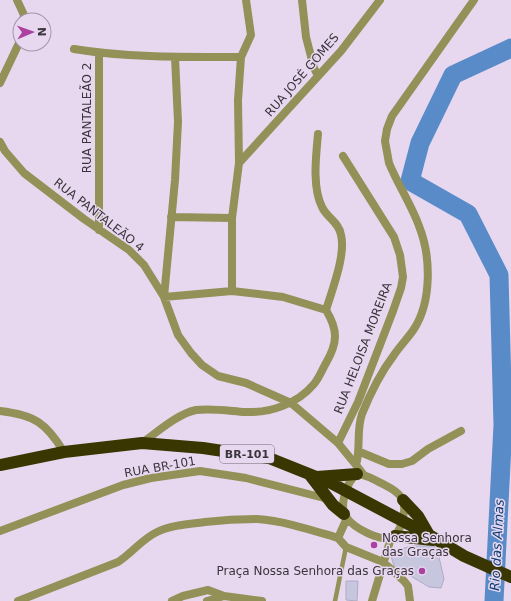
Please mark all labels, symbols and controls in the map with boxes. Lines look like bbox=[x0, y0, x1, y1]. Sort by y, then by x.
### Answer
north arrow bbox=[12, 12, 52, 52]
text: N bbox=[35, 27, 48, 37]
street label: RUA JOSÉ GOMES bbox=[261, 30, 342, 119]
street label: RUA PANTALEÃO 2 bbox=[79, 63, 94, 173]
street label: RUA PANTALEÃO 4 bbox=[51, 175, 147, 255]
street label: RUA HELOISA MOREIRA bbox=[331, 279, 395, 416]
road number: BR-101 bbox=[220, 445, 274, 463]
street label: RUA BR-101 bbox=[123, 454, 197, 480]
water label: Rio das Almas bbox=[487, 499, 507, 591]
place label: Nossa Senhora das Graças bbox=[382, 531, 472, 559]
marker: Nossa Senhora das Graças bbox=[369, 540, 379, 550]
place label: Praça Nossa Senhora das Graças bbox=[216, 564, 414, 578]
marker: Praça Nossa Senhora das Graças bbox=[417, 566, 427, 576]

